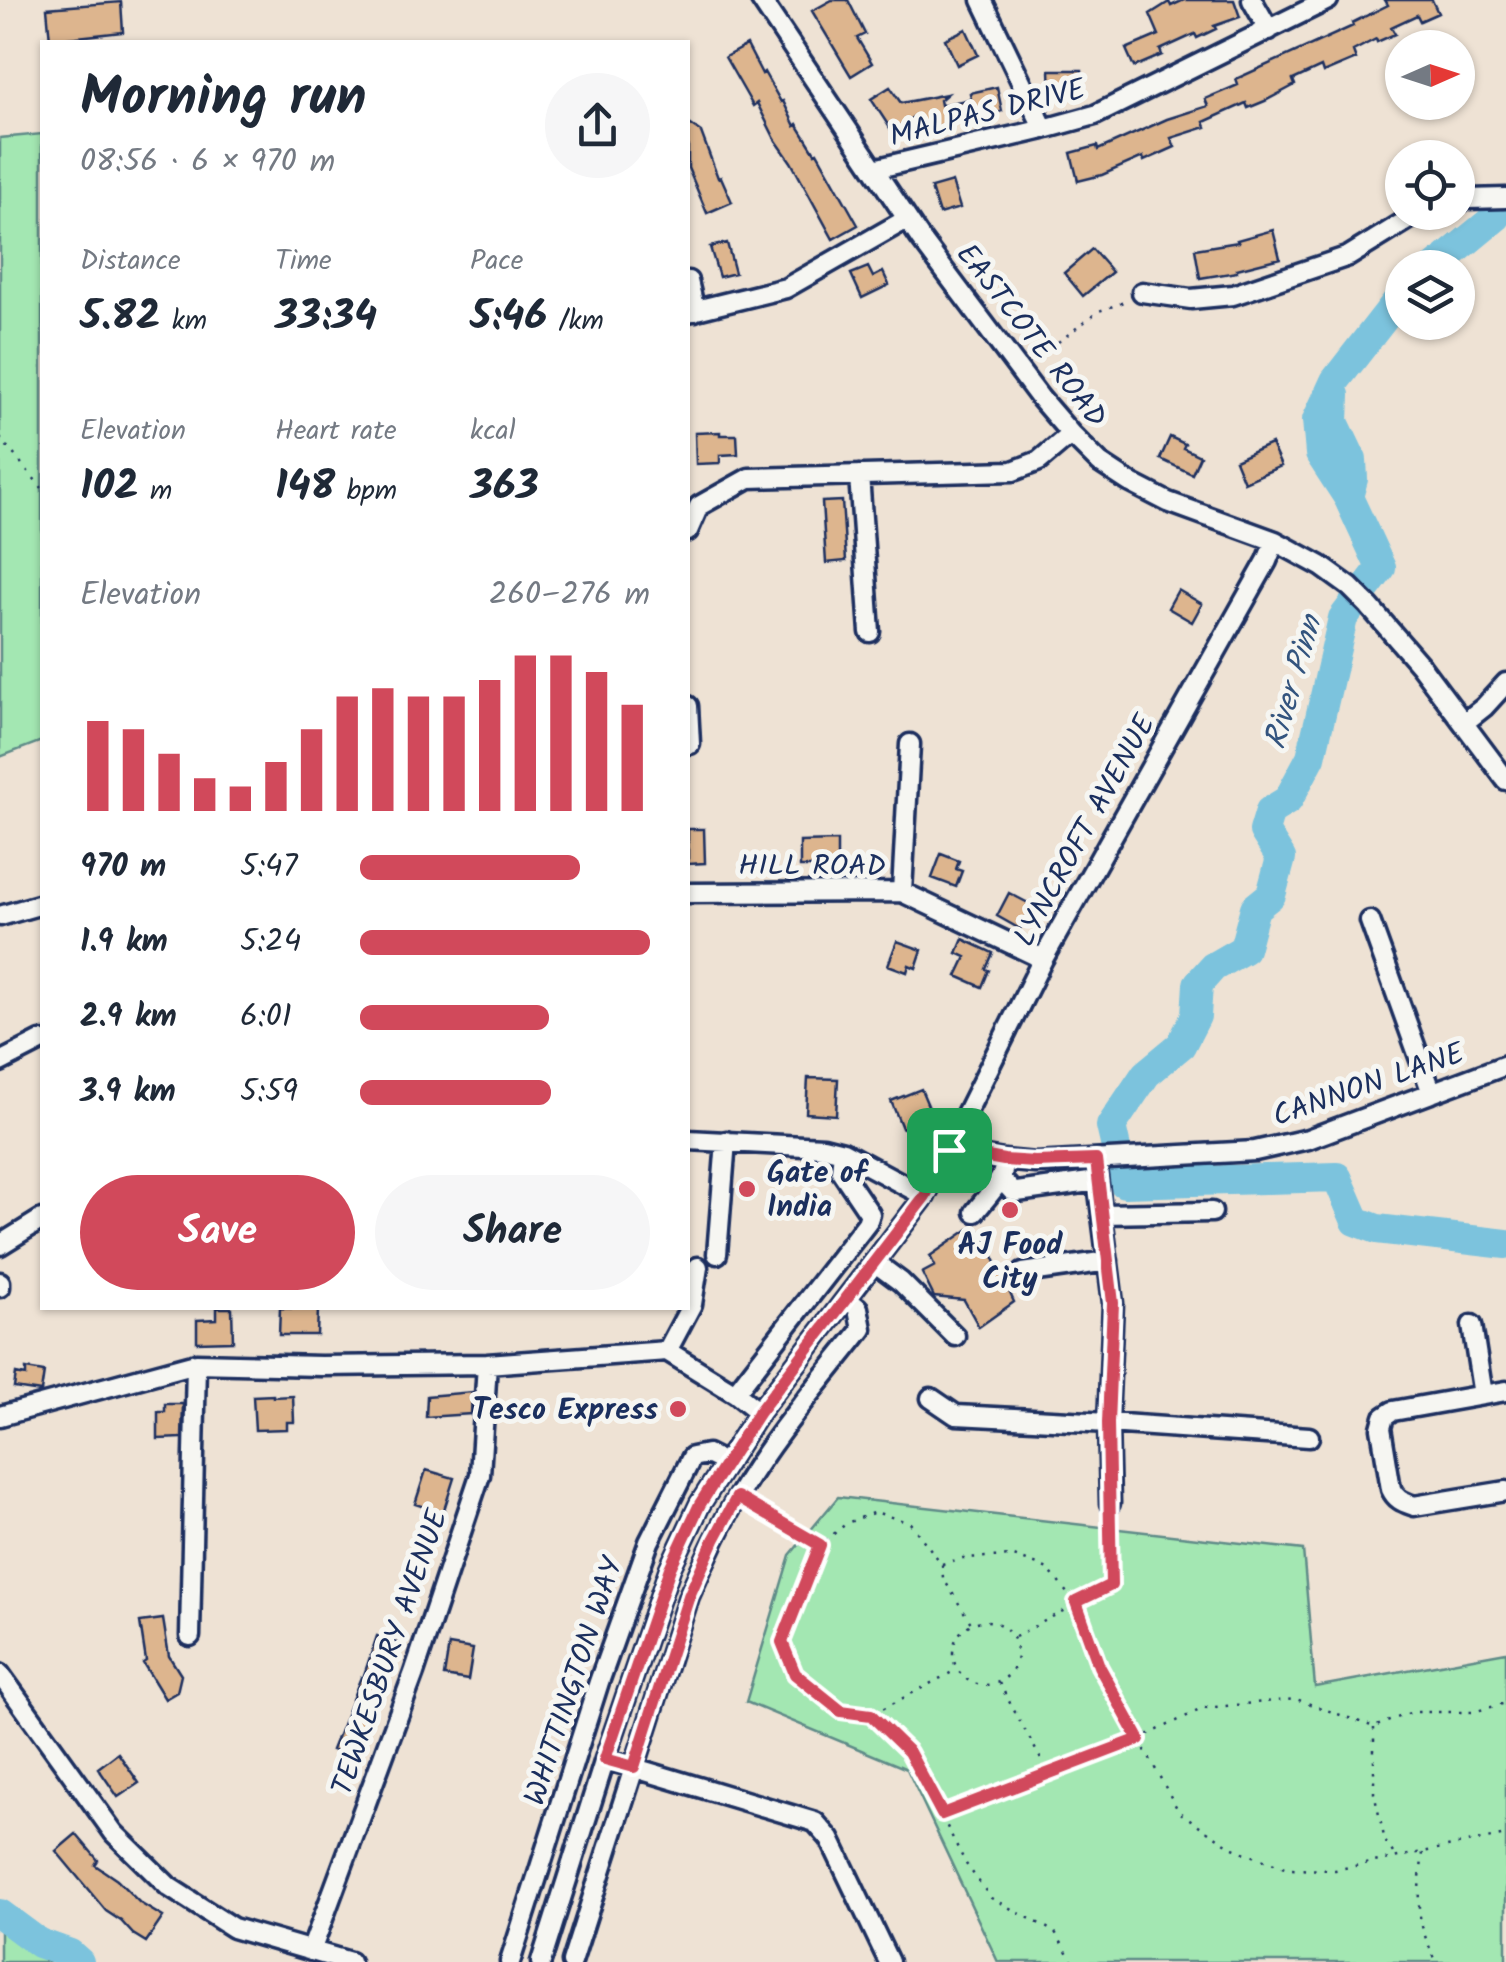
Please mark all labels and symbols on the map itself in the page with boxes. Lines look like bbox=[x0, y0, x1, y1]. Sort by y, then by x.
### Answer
north arrow bbox=[1385, 30, 1475, 120]
street label: MALPAS DRIVE bbox=[884, 66, 1092, 161]
street label: EASTCOTE ROAD bbox=[943, 233, 1118, 439]
water label: River Pinn bbox=[1251, 607, 1339, 755]
street label: LYNCROFT AVENUE bbox=[1002, 705, 1170, 956]
street label: HILL ROAD bbox=[738, 843, 886, 891]
street label: CANNON LANE bbox=[1266, 1030, 1472, 1141]
pin bbox=[907, 1108, 992, 1193]
place label: Gate of India bbox=[767, 1150, 870, 1232]
marker: Gate of India bbox=[736, 1178, 758, 1200]
marker: AJ Food City bbox=[999, 1199, 1021, 1221]
place label: AJ Food City bbox=[958, 1222, 1063, 1304]
place label: Tesco Express bbox=[473, 1387, 658, 1435]
marker: Tesco Express bbox=[667, 1398, 689, 1420]
street label: TEWKESBURY AVENUE bbox=[319, 1502, 463, 1802]
street label: WHITTINGTON WAY bbox=[512, 1550, 638, 1812]

